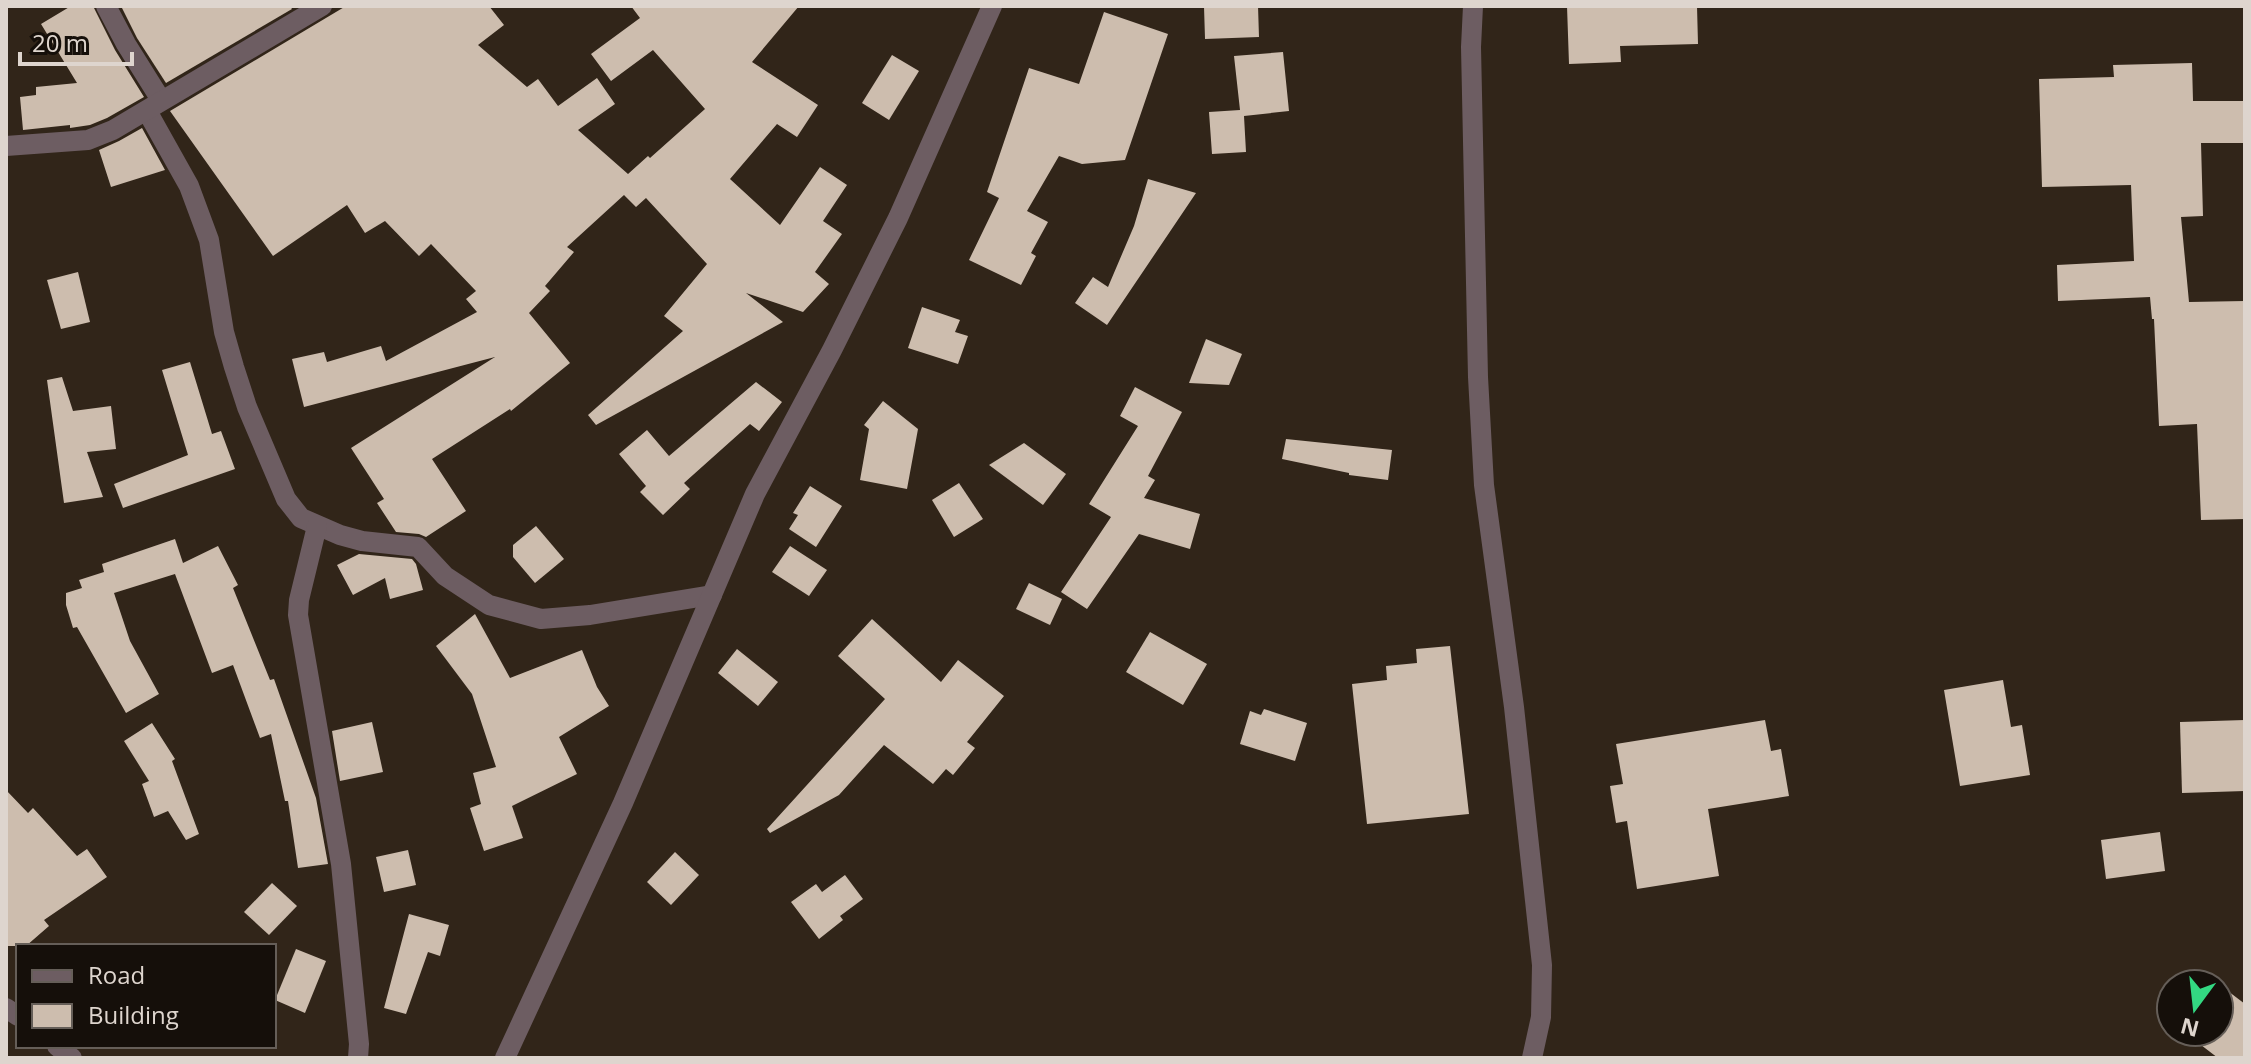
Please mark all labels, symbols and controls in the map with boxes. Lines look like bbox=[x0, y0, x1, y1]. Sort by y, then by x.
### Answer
scale bar bbox=[20, 16, 132, 66]
text: 20 m bbox=[32, 26, 88, 59]
legend bbox=[16, 944, 276, 1048]
text: Road bbox=[88, 958, 145, 991]
north arrow bbox=[2155, 968, 2235, 1048]
text: Building bbox=[88, 998, 179, 1031]
text: N bbox=[2177, 1011, 2202, 1045]

